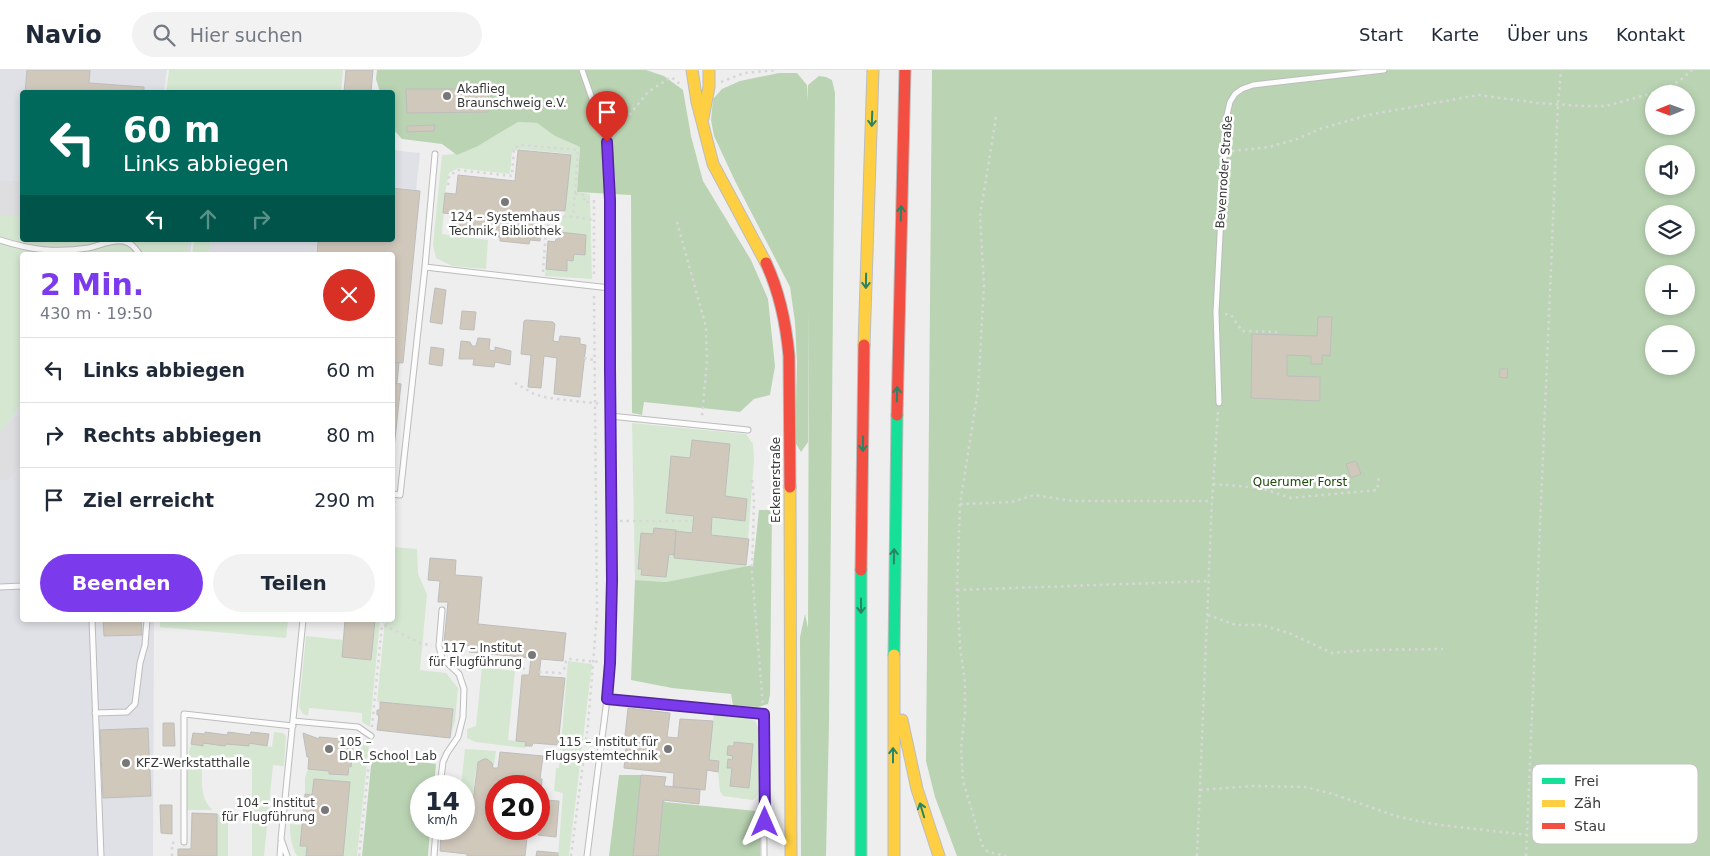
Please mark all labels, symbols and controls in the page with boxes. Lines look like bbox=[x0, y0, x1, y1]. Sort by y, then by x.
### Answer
search box bbox=[132, 12, 482, 57]
text: Navio bbox=[25, 21, 102, 49]
icon: search bbox=[150, 21, 178, 49]
text: Hier suchen bbox=[190, 24, 303, 46]
text: Start bbox=[1359, 24, 1403, 45]
text: Karte bbox=[1431, 24, 1479, 45]
text: Über uns bbox=[1507, 24, 1588, 45]
text: Kontakt bbox=[1616, 24, 1685, 45]
place label: Akaflieg Braunschweig e.V. bbox=[457, 82, 567, 110]
north arrow bbox=[1645, 85, 1695, 135]
map controls bbox=[1645, 85, 1695, 375]
marker: Akaflieg Braunschweig e.V. bbox=[441, 90, 453, 102]
pin bbox=[586, 91, 628, 142]
icon: arrive bbox=[593, 98, 621, 126]
icon: left bbox=[40, 110, 105, 175]
text: 60 m bbox=[123, 110, 220, 150]
one-way arrow bbox=[867, 110, 876, 126]
street label: Bevenroder Straße bbox=[1213, 115, 1235, 229]
button: sound bbox=[1645, 145, 1695, 195]
text: Links abbiegen bbox=[123, 151, 289, 176]
marker: 124 – Systemhaus Technik, Bibliothek bbox=[499, 196, 511, 208]
icon: left bbox=[141, 205, 169, 233]
icon: ahead bbox=[194, 205, 222, 233]
icon: right bbox=[247, 205, 275, 233]
one-way arrow bbox=[896, 205, 906, 221]
button: layers bbox=[1645, 205, 1695, 255]
place label: 124 – Systemhaus Technik, Bibliothek bbox=[448, 210, 561, 238]
button: + bbox=[1645, 265, 1695, 315]
text: 2 Min. bbox=[40, 267, 144, 302]
button: close bbox=[323, 269, 375, 321]
one-way arrow bbox=[861, 272, 871, 289]
text: 430 m · 19:50 bbox=[40, 304, 153, 323]
button: − bbox=[1645, 325, 1695, 375]
icon: left bbox=[40, 356, 68, 384]
text: Links abbiegen bbox=[83, 359, 245, 381]
text: 60 m bbox=[326, 359, 375, 381]
one-way arrow bbox=[892, 386, 902, 402]
icon: right bbox=[40, 421, 68, 449]
text: Rechts abbiegen bbox=[83, 424, 262, 446]
text: 80 m bbox=[326, 424, 375, 446]
one-way arrow bbox=[858, 435, 867, 451]
street label: Eckenerstraße bbox=[769, 437, 783, 523]
park label: Querumer Forst bbox=[1253, 475, 1348, 489]
icon: arrive bbox=[40, 486, 68, 514]
text: Ziel erreicht bbox=[83, 489, 214, 511]
text: 290 m bbox=[314, 489, 375, 511]
one-way arrow bbox=[890, 548, 899, 564]
button: Beenden bbox=[40, 554, 203, 612]
button: Teilen bbox=[213, 554, 375, 612]
one-way arrow bbox=[856, 598, 866, 614]
place label: 117 – Institut für Flugführung bbox=[429, 641, 522, 669]
marker: 117 – Institut für Flugführung bbox=[526, 649, 538, 661]
place label: 105 – DLR_School_Lab bbox=[339, 735, 437, 763]
place label: 115 – Institut für Flugsystemtechnik bbox=[545, 735, 658, 763]
marker: 105 – DLR_School_Lab bbox=[323, 743, 335, 755]
marker: 115 – Institut für Flugsystemtechnik bbox=[662, 743, 674, 755]
one-way arrow bbox=[888, 747, 898, 764]
place label: KFZ-Werkstatthalle bbox=[136, 756, 250, 770]
marker: KFZ-Werkstatthalle bbox=[120, 757, 132, 769]
legend bbox=[1532, 764, 1698, 844]
text: Frei bbox=[1574, 773, 1599, 789]
speed limit sign: 20 bbox=[485, 775, 550, 840]
text: 14 bbox=[425, 787, 460, 816]
position arrow bbox=[738, 795, 790, 847]
text: Zäh bbox=[1574, 795, 1601, 811]
place label: 104 – Institut für Flugführung bbox=[222, 796, 315, 824]
one-way arrow bbox=[917, 803, 927, 819]
marker: 104 – Institut für Flugführung bbox=[319, 804, 331, 816]
text: km/h bbox=[427, 813, 458, 827]
text: Stau bbox=[1574, 818, 1606, 834]

